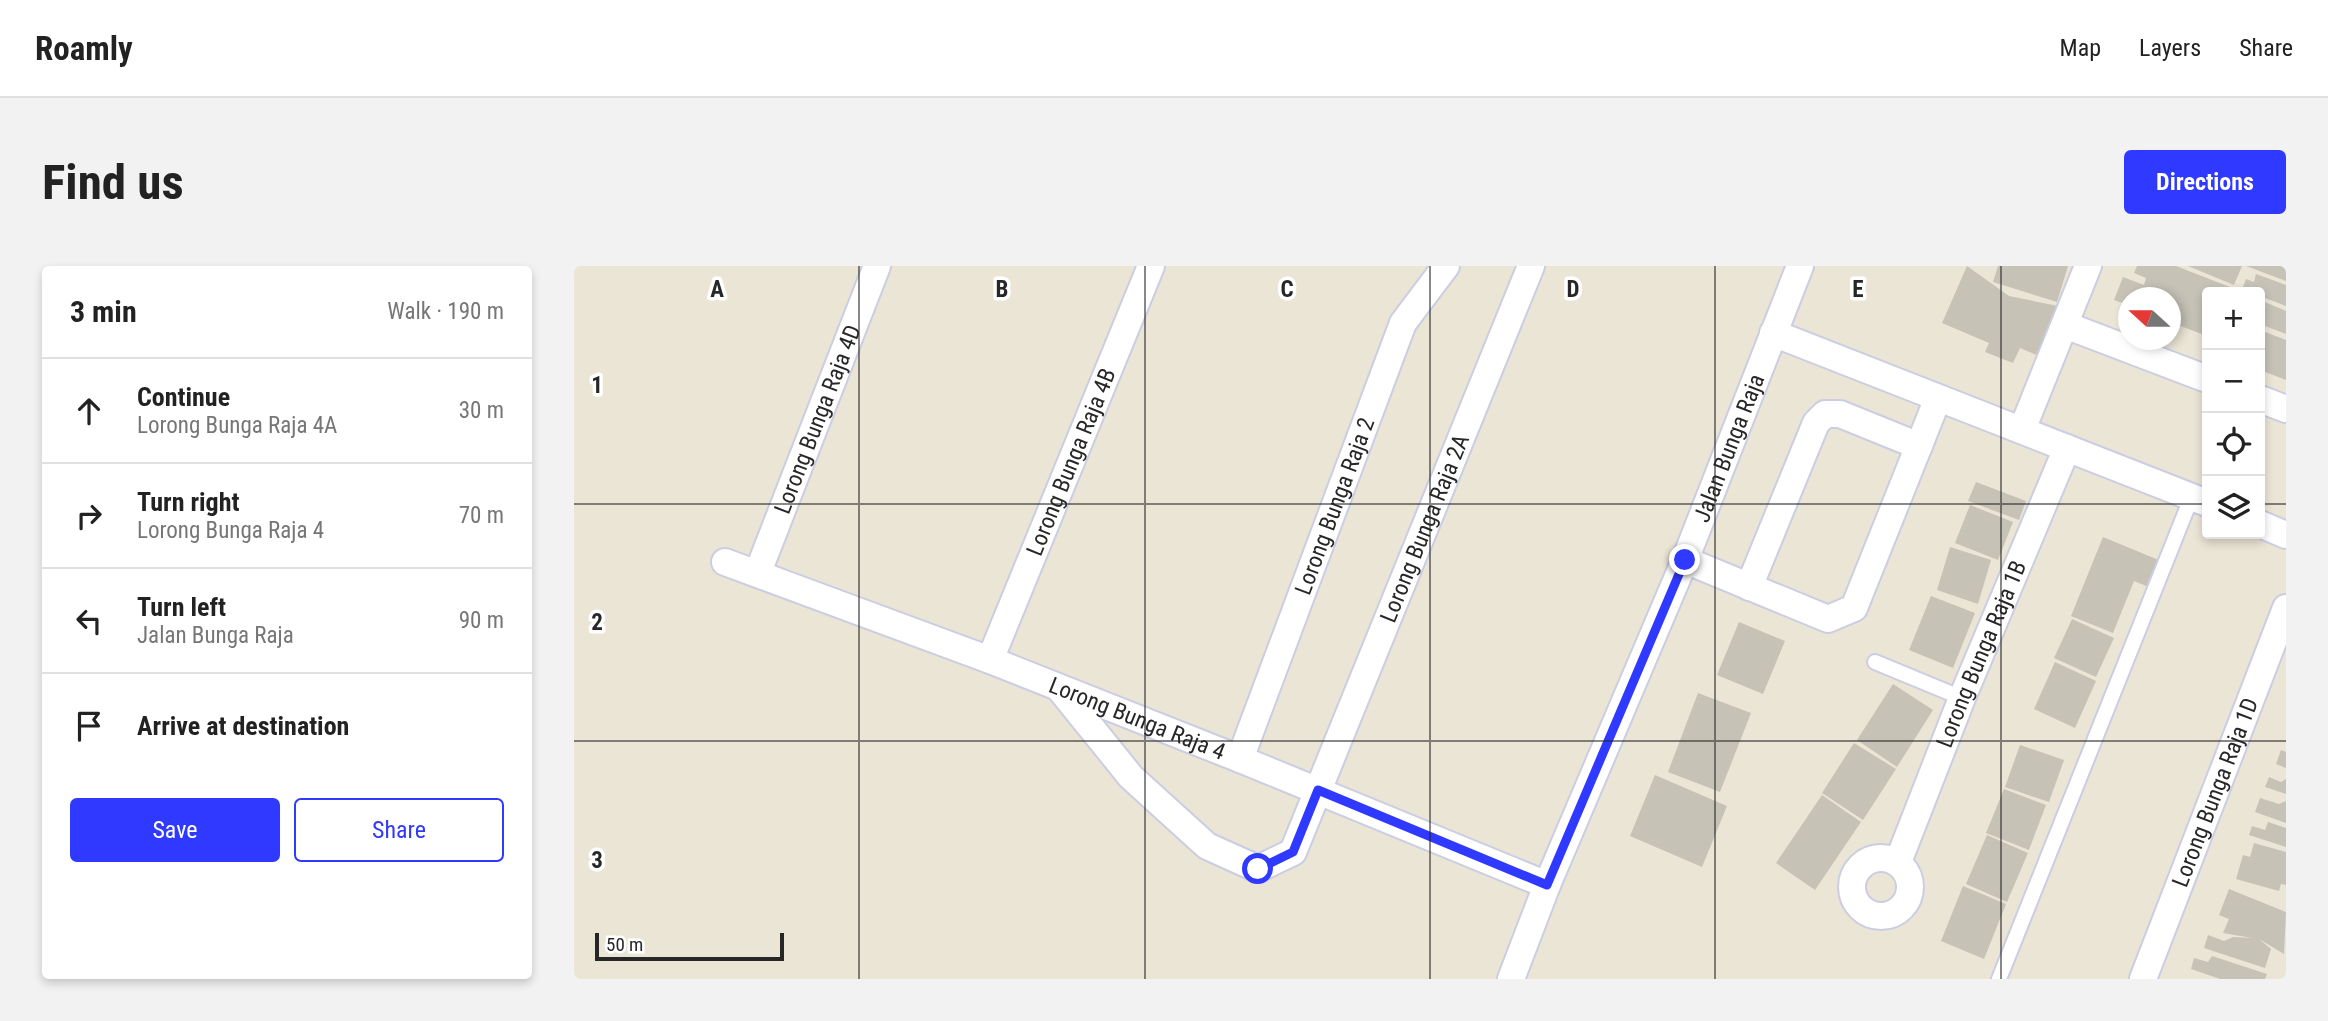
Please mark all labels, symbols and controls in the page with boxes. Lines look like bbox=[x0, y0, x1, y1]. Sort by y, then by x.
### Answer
text: Roamly bbox=[35, 29, 133, 68]
text: Map bbox=[2060, 34, 2101, 62]
text: Layers bbox=[2139, 34, 2201, 62]
text: Share bbox=[2239, 34, 2293, 62]
button: Directions bbox=[2124, 150, 2286, 214]
text: Find us bbox=[42, 154, 184, 211]
text: A bbox=[710, 276, 724, 303]
text: B bbox=[996, 276, 1008, 303]
text: C bbox=[1280, 276, 1294, 303]
text: D bbox=[1567, 276, 1580, 303]
text: E bbox=[1852, 276, 1864, 303]
north arrow bbox=[2118, 287, 2181, 350]
map controls bbox=[2202, 287, 2265, 539]
button: + bbox=[2202, 287, 2265, 350]
text: 3 min bbox=[70, 294, 137, 329]
text: Walk · 190 m bbox=[387, 298, 504, 325]
street label: Lorong Bunga Raja 4D bbox=[769, 321, 867, 518]
button: − bbox=[2202, 350, 2265, 413]
street label: Lorong Bunga Raja 4B bbox=[1021, 365, 1122, 560]
street label: Jalan Bunga Raja bbox=[1688, 370, 1770, 526]
text: 1 bbox=[591, 372, 603, 399]
text: Continue bbox=[137, 382, 230, 412]
icon: ahead bbox=[70, 392, 108, 430]
text: 30 m bbox=[459, 397, 504, 424]
text: Lorong Bunga Raja 4A bbox=[137, 412, 337, 439]
button: locate bbox=[2202, 413, 2265, 476]
street label: Lorong Bunga Raja 2 bbox=[1290, 414, 1380, 599]
street label: Lorong Bunga Raja 2A bbox=[1375, 431, 1475, 626]
button: layers bbox=[2202, 476, 2265, 539]
text: Turn right bbox=[137, 487, 239, 517]
icon: right bbox=[70, 497, 108, 535]
text: 70 m bbox=[459, 502, 504, 529]
text: Lorong Bunga Raja 4 bbox=[137, 517, 324, 544]
route end bbox=[1669, 544, 1700, 575]
street label: Lorong Bunga Raja 1B bbox=[1931, 557, 2032, 751]
text: Turn left bbox=[137, 592, 226, 622]
icon: left bbox=[70, 602, 108, 640]
text: 90 m bbox=[459, 607, 504, 634]
text: 2 bbox=[591, 609, 603, 636]
text: Jalan Bunga Raja bbox=[137, 622, 294, 649]
street label: Lorong Bunga Raja 4 bbox=[1045, 672, 1229, 766]
street label: Lorong Bunga Raja 1D bbox=[2167, 694, 2264, 891]
icon: arrive bbox=[70, 707, 108, 745]
text: Arrive at destination bbox=[137, 711, 349, 741]
button: Save bbox=[70, 798, 280, 862]
button: Share bbox=[294, 798, 504, 862]
text: 3 bbox=[591, 847, 603, 874]
route start bbox=[1242, 853, 1273, 884]
scale bar bbox=[595, 930, 784, 962]
text: 50 m bbox=[606, 933, 643, 956]

